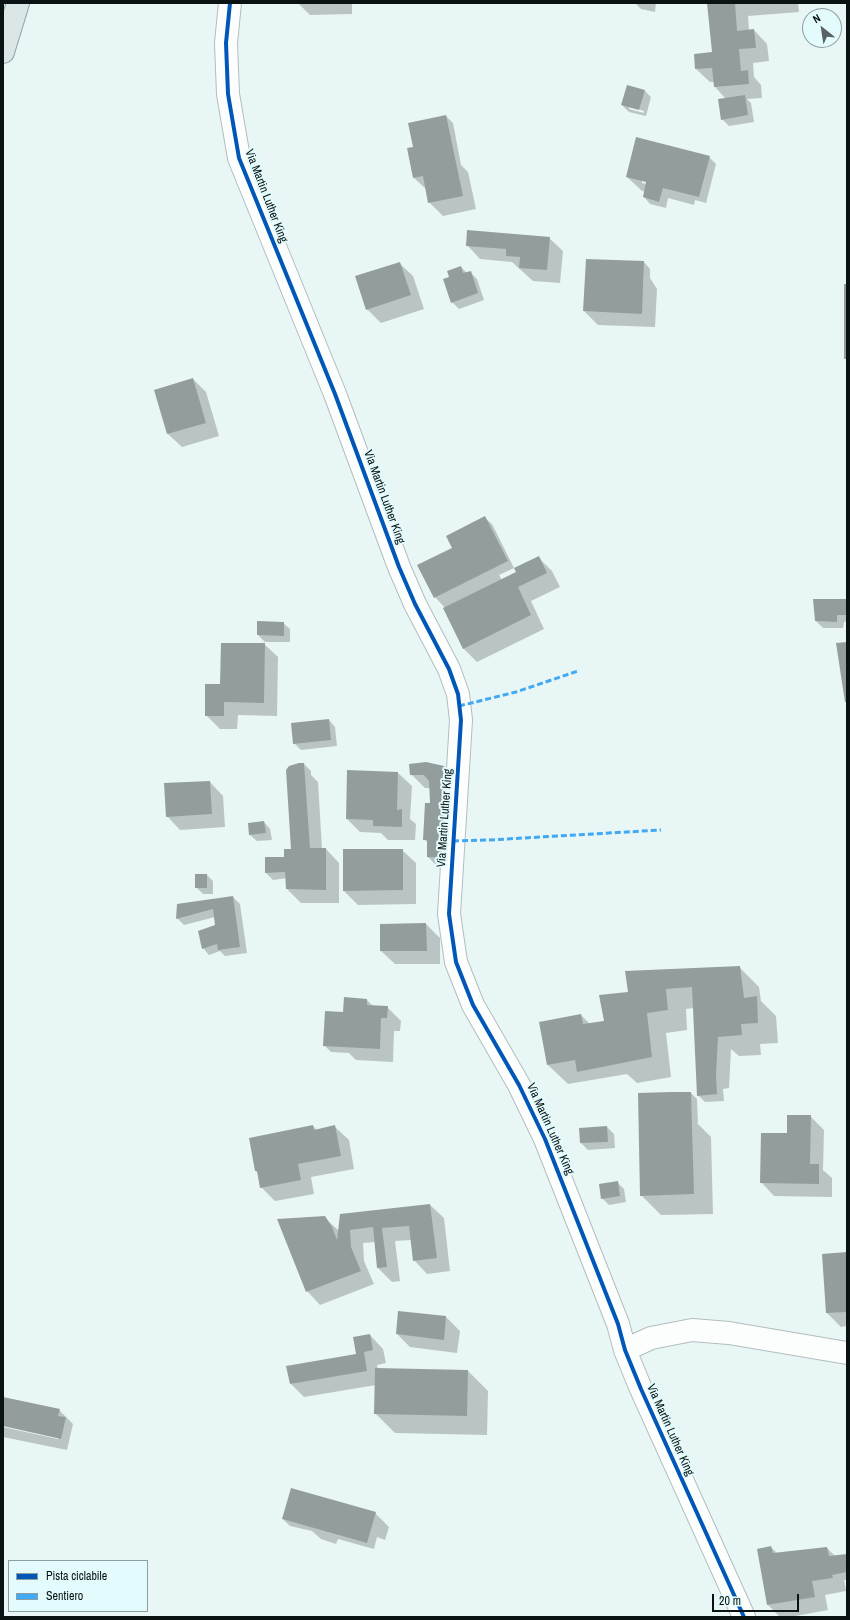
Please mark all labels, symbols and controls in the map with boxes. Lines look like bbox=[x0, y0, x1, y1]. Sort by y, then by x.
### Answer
north arrow bbox=[802, 8, 842, 48]
text: N bbox=[810, 11, 823, 26]
street label: Via Martin Luther King bbox=[242, 147, 290, 245]
street label: Via Martin Luther King bbox=[360, 448, 408, 546]
street label: Via Martin Luther King bbox=[434, 768, 456, 868]
street label: Via Martin Luther King bbox=[523, 1081, 577, 1177]
street label: Via Martin Luther King bbox=[643, 1382, 697, 1478]
legend bbox=[8, 1560, 148, 1612]
text: Pista ciclabile bbox=[46, 1568, 107, 1584]
scale bar bbox=[714, 1586, 801, 1612]
text: Sentiero bbox=[46, 1588, 83, 1604]
text: 20 m bbox=[719, 1593, 741, 1609]

